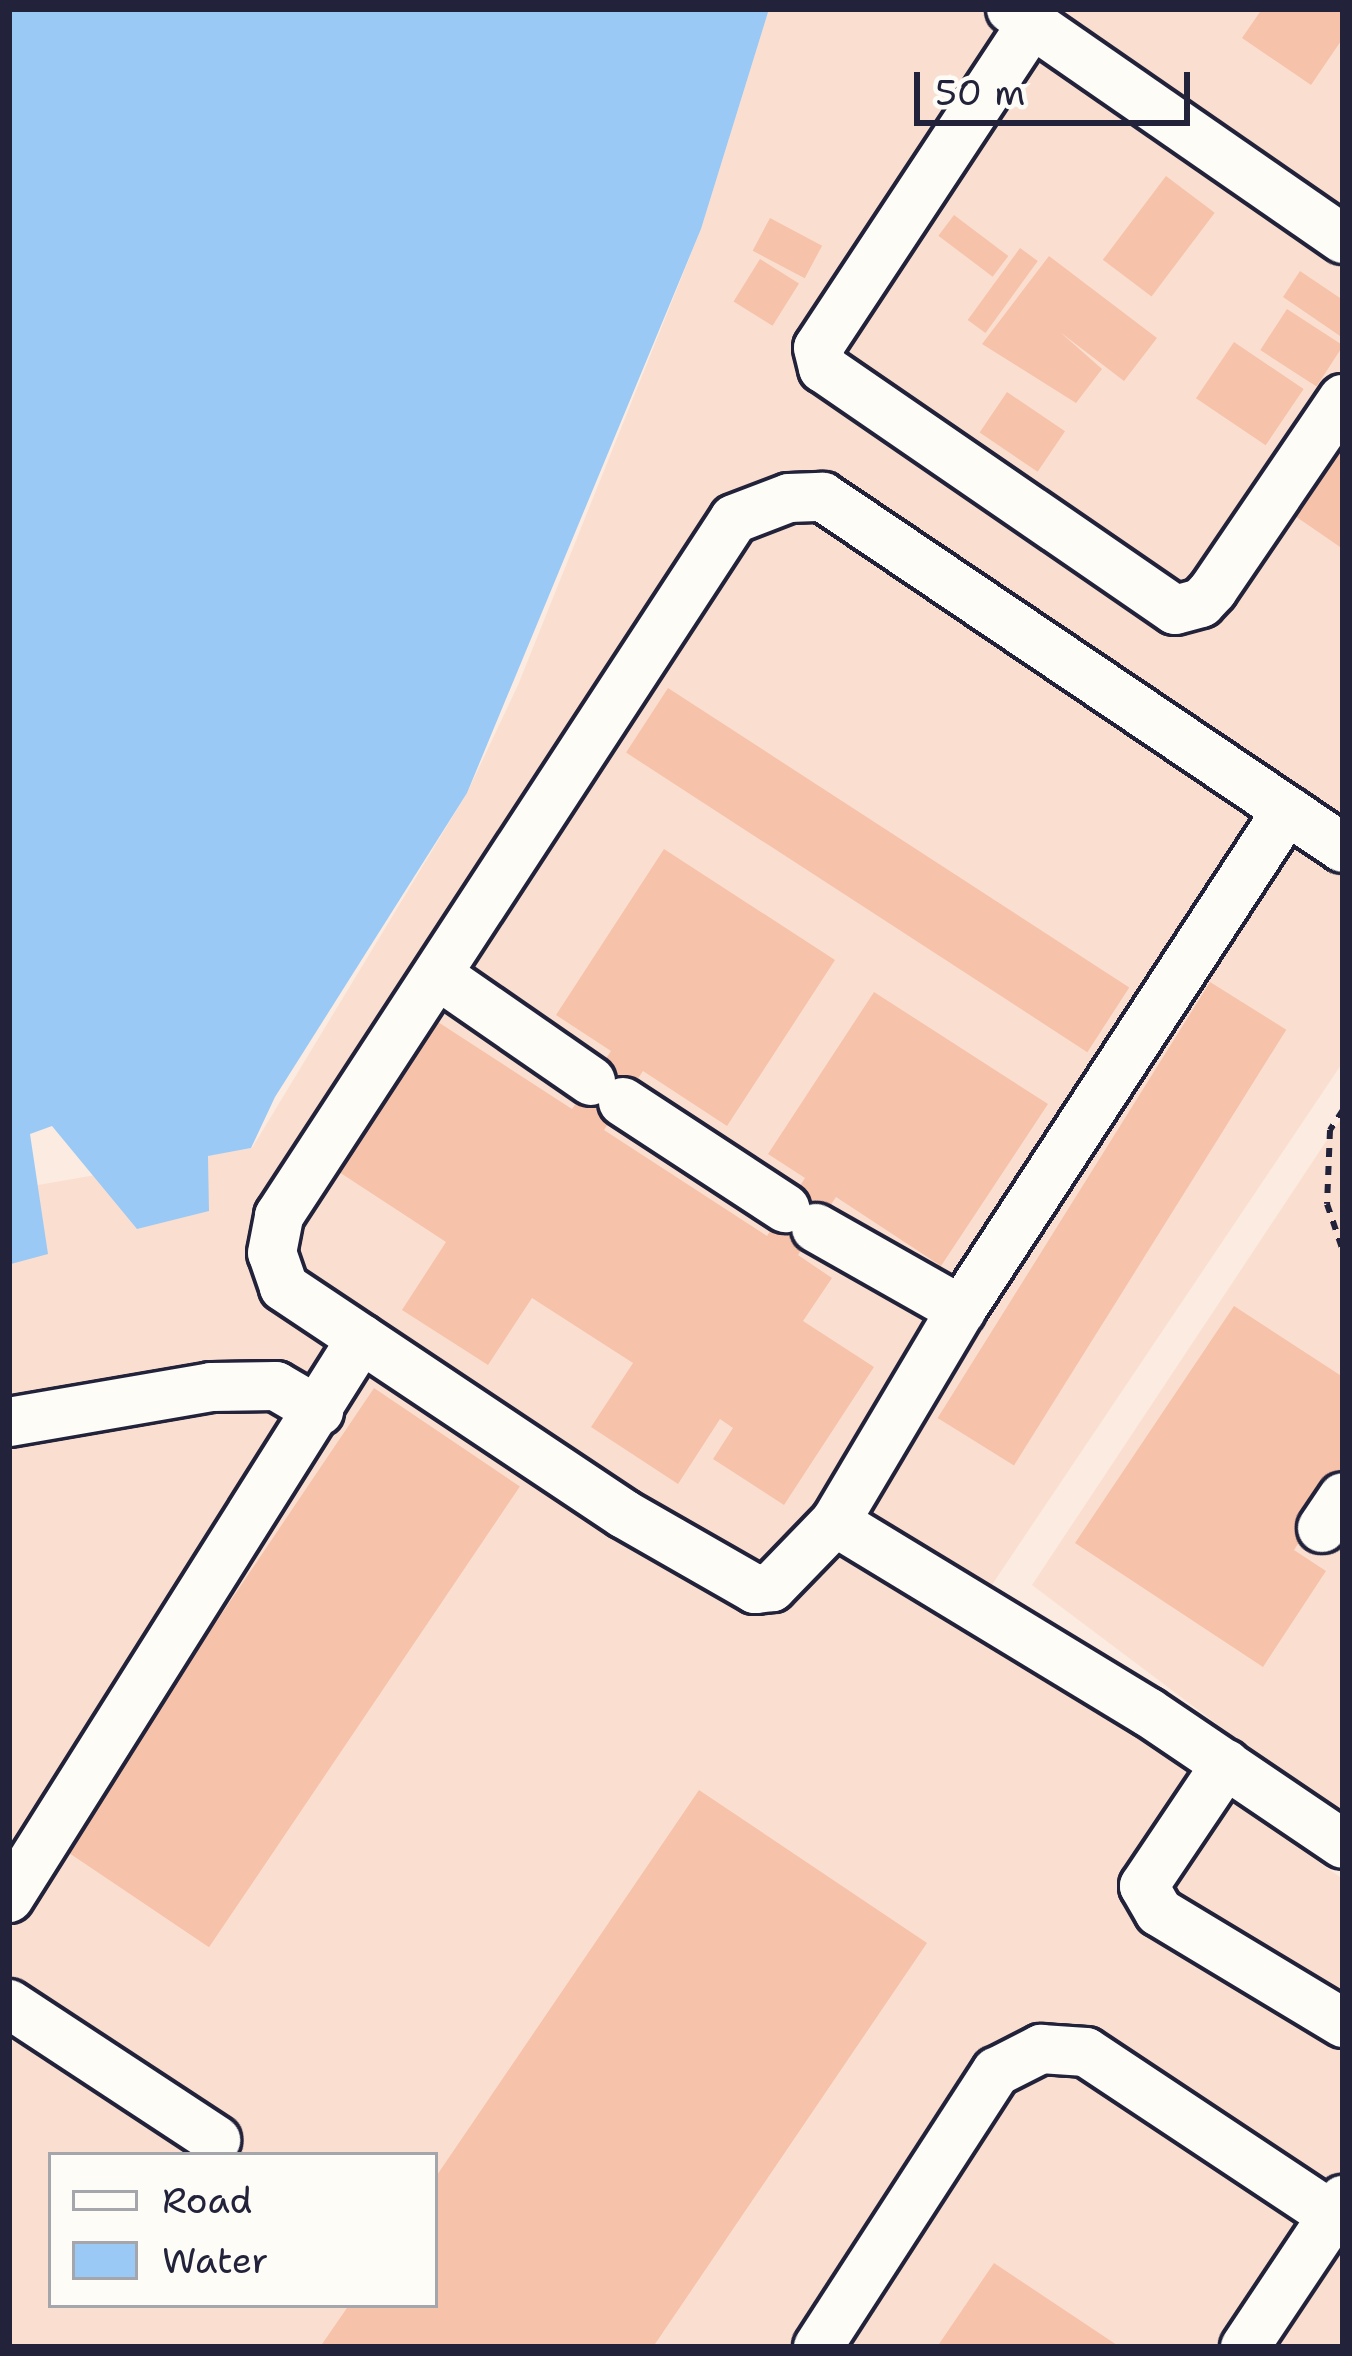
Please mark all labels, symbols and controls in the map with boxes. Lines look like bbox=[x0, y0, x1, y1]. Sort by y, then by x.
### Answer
scale bar bbox=[920, 48, 1196, 122]
text: 50 m bbox=[935, 68, 1025, 117]
legend bbox=[48, 2152, 438, 2308]
text: Road bbox=[162, 2176, 252, 2225]
text: Water bbox=[162, 2236, 268, 2285]

